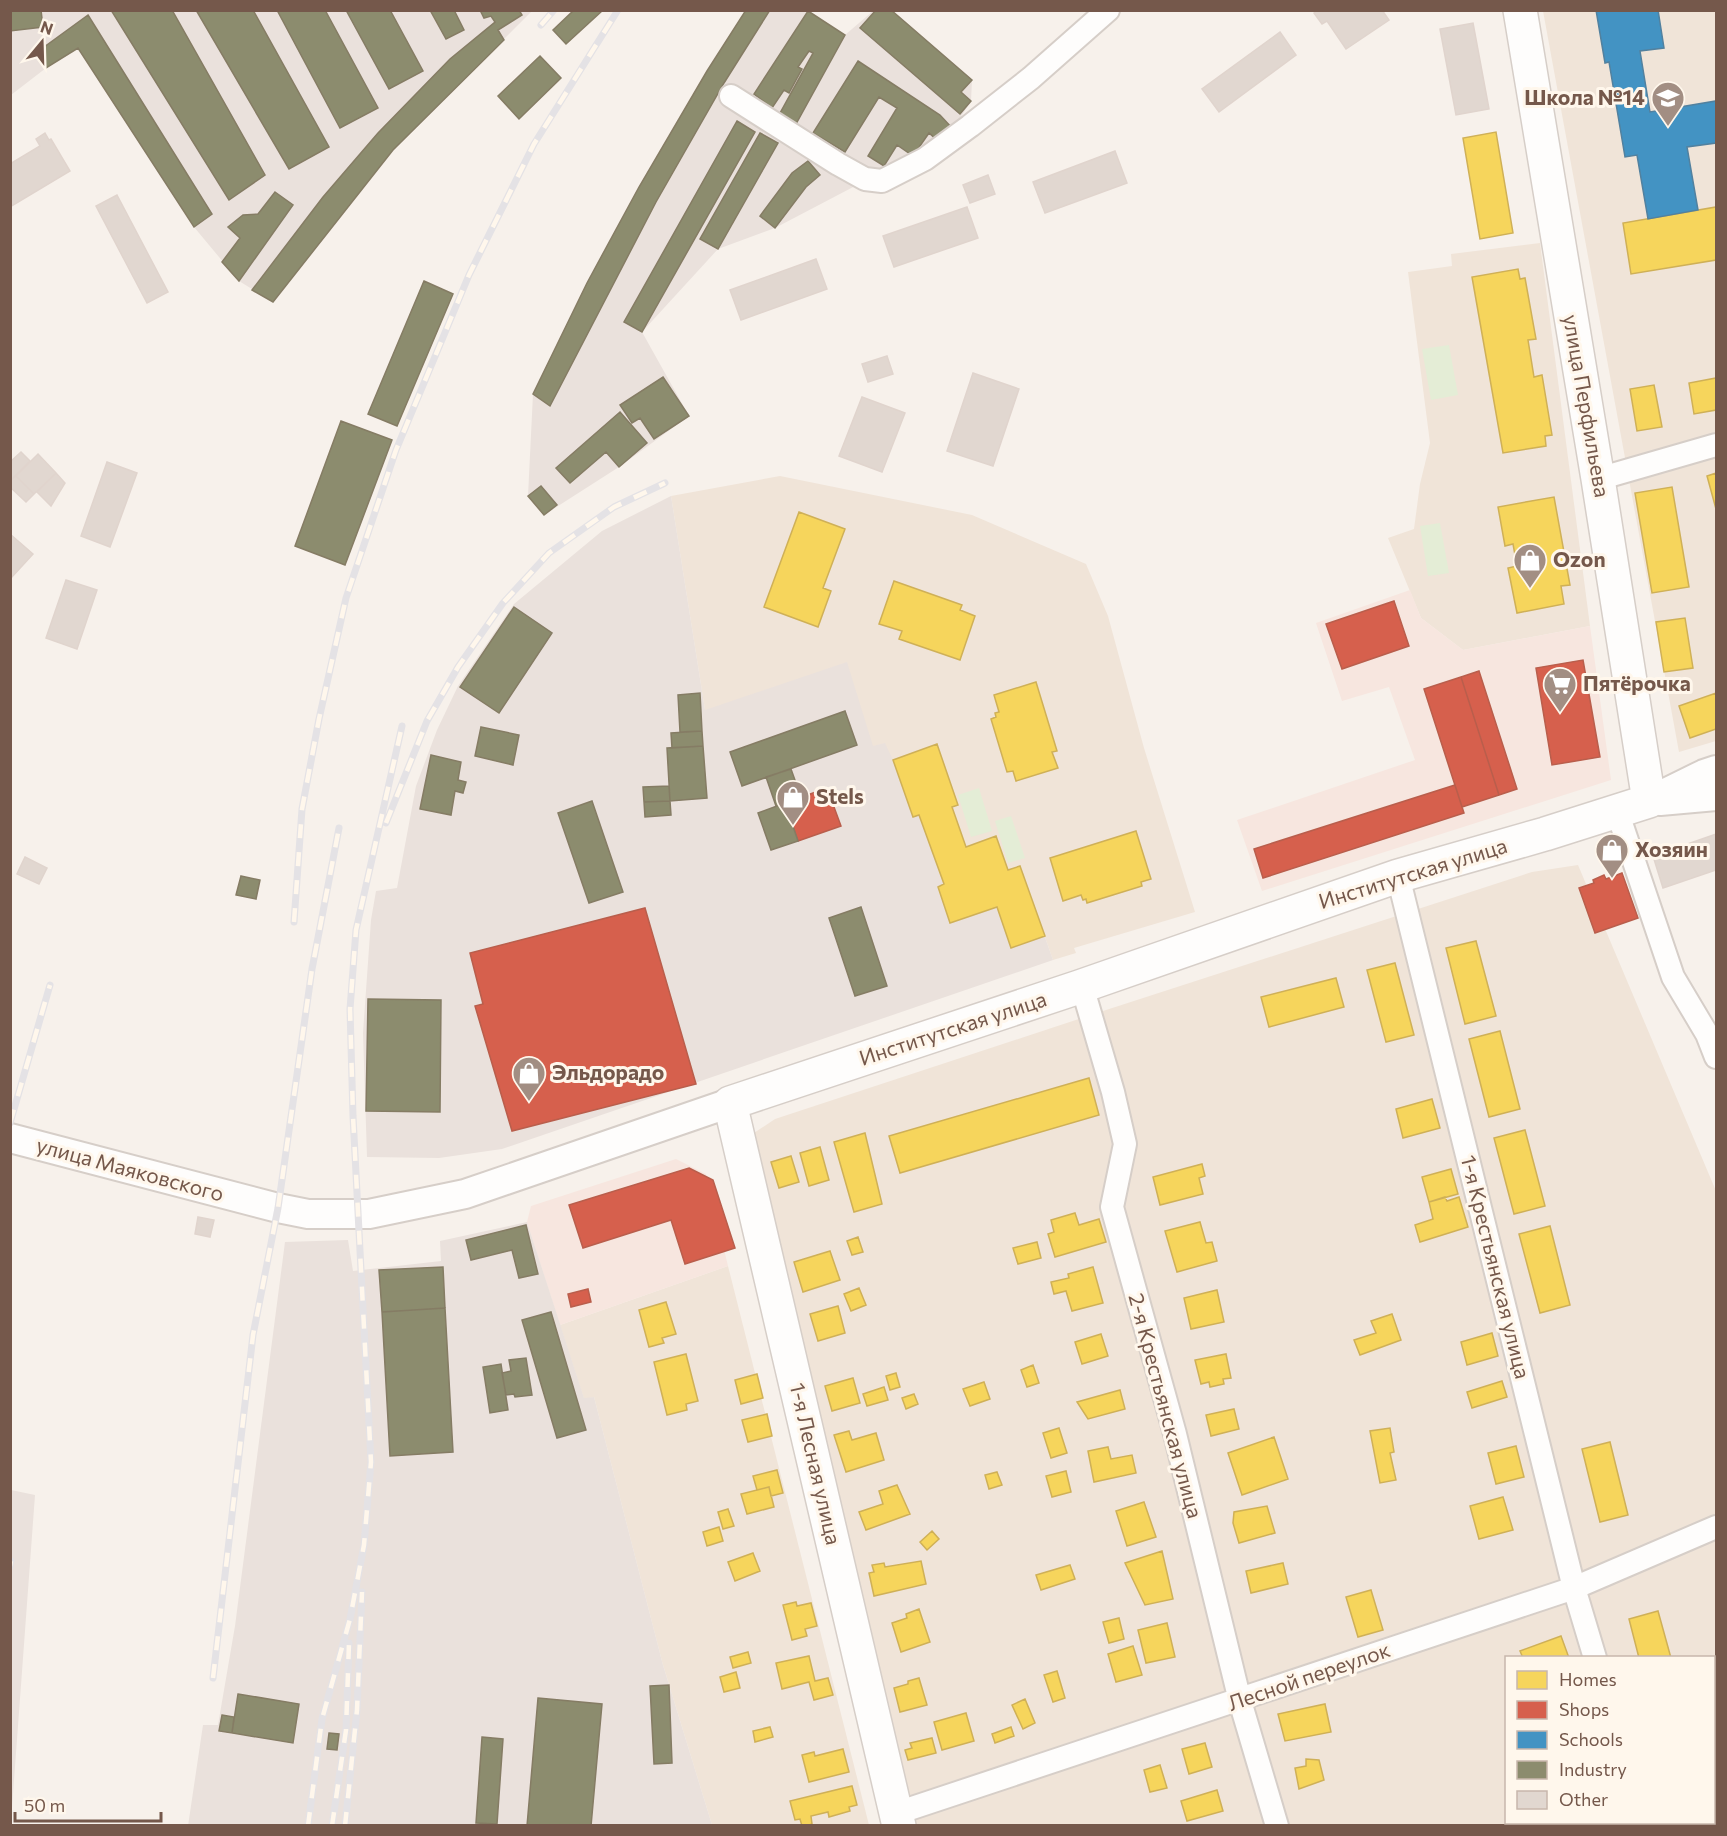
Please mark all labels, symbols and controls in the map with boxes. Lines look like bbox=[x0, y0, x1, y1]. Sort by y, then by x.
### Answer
north arrow bbox=[12, 12, 72, 72]
text: N bbox=[38, 16, 56, 38]
school or university icon: Школа №14 bbox=[1650, 80, 1686, 127]
place label: Школа №14 bbox=[1524, 84, 1645, 109]
street label: улица Перфильева bbox=[1559, 312, 1616, 499]
shop icon: Ozon bbox=[1512, 542, 1548, 589]
place label: Ozon bbox=[1553, 546, 1606, 571]
supermarket icon: Пятёрочка bbox=[1542, 666, 1578, 713]
place label: Пятёрочка bbox=[1583, 670, 1691, 695]
shop icon: Stels bbox=[775, 779, 811, 826]
place label: Stels bbox=[816, 783, 864, 808]
street label: Институтская улица bbox=[1315, 832, 1510, 913]
shop icon: Хозяин bbox=[1594, 832, 1630, 879]
place label: Хозяин bbox=[1635, 836, 1708, 861]
street label: Институтская улица bbox=[856, 985, 1049, 1070]
shop icon: Эльдорадо bbox=[511, 1055, 547, 1102]
place label: Эльдорадо bbox=[552, 1059, 664, 1084]
street label: улица Маяковского bbox=[34, 1131, 227, 1206]
street label: 1-я Крестьянская улица bbox=[1457, 1152, 1536, 1381]
street label: 2-я Крестьянская улица bbox=[1124, 1290, 1209, 1521]
street label: 1-я Лесная улица bbox=[786, 1380, 847, 1547]
street label: Лесной переулок bbox=[1224, 1636, 1393, 1715]
legend bbox=[1505, 1656, 1715, 1824]
text: Homes bbox=[1559, 1668, 1617, 1690]
text: Shops bbox=[1559, 1698, 1609, 1720]
text: Schools bbox=[1559, 1728, 1623, 1750]
text: Industry bbox=[1559, 1758, 1627, 1780]
scale bar bbox=[15, 1785, 160, 1823]
text: Other bbox=[1559, 1788, 1608, 1810]
text: 50 m bbox=[24, 1794, 65, 1816]

